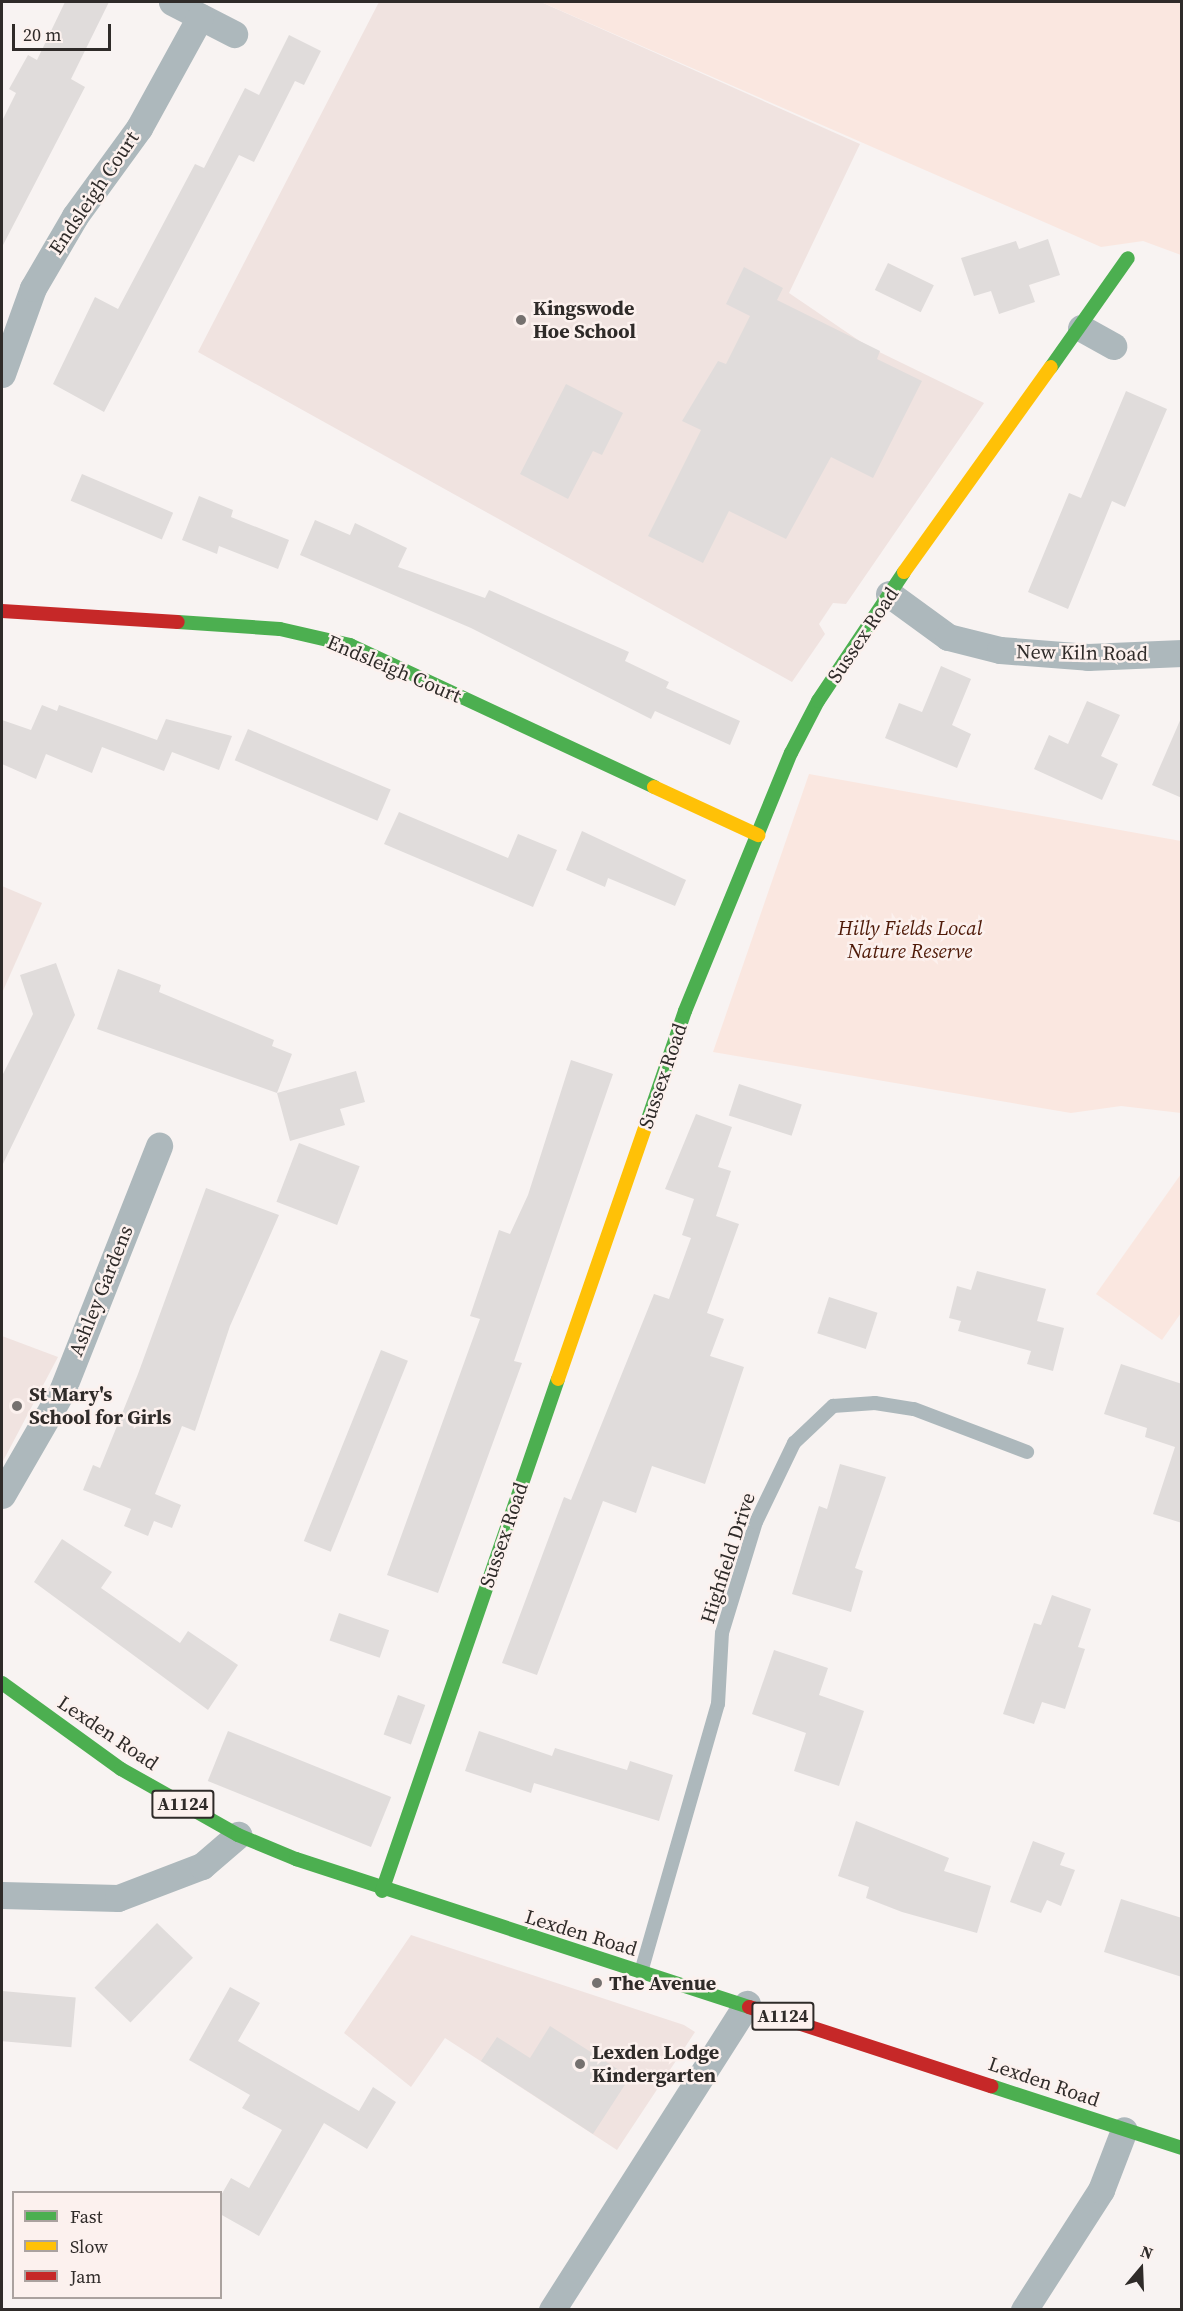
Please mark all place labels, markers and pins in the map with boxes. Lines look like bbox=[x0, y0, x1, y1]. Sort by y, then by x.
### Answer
place label: Kingswode Hoe School bbox=[533, 296, 636, 343]
marker: Kingswode Hoe School bbox=[514, 313, 528, 327]
place label: St Mary's School for Girls bbox=[29, 1382, 171, 1429]
marker: St Mary's School for Girls bbox=[10, 1399, 24, 1413]
place label: The Avenue bbox=[609, 1971, 716, 1995]
marker: The Avenue bbox=[590, 1976, 604, 1990]
place label: Lexden Lodge Kindergarten bbox=[592, 2040, 719, 2087]
marker: Lexden Lodge Kindergarten bbox=[573, 2057, 587, 2071]

